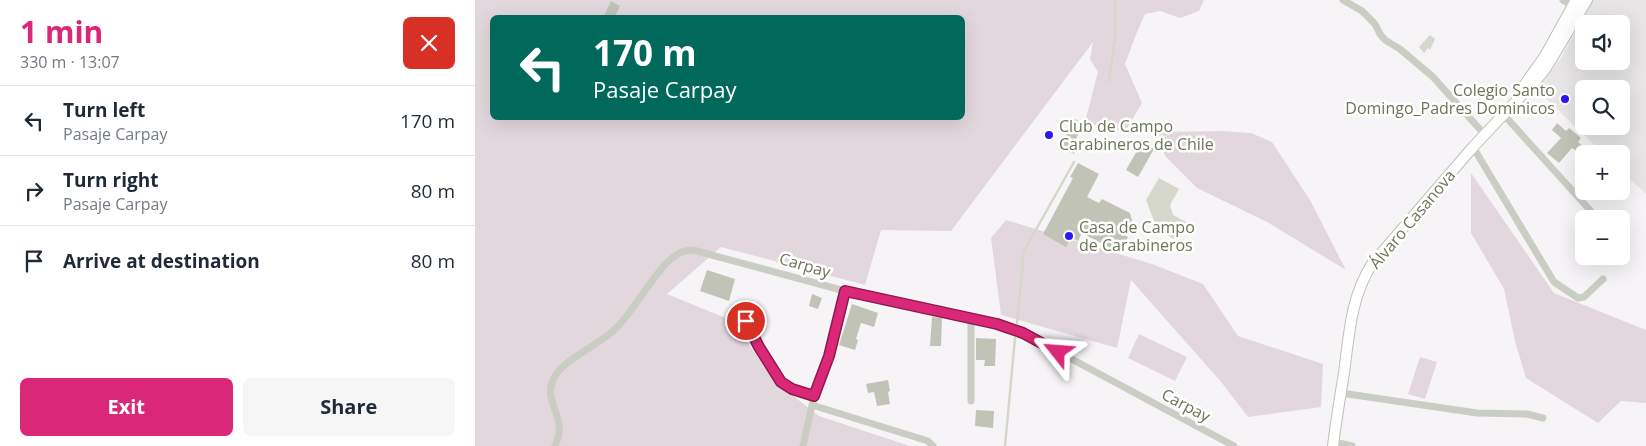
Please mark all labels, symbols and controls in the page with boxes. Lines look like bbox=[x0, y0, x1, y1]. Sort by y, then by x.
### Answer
text: 1 min bbox=[20, 11, 103, 52]
map controls bbox=[1575, 15, 1630, 265]
button: sound bbox=[1575, 15, 1630, 70]
button: close bbox=[403, 17, 455, 69]
text: 170 m bbox=[593, 29, 697, 76]
icon: left bbox=[510, 35, 575, 100]
text: 330 m · 13:07 bbox=[20, 51, 120, 73]
text: Pasaje Carpay bbox=[593, 74, 737, 104]
place label: Colegio Santo Domingo_Padres Dominicos bbox=[1345, 79, 1555, 119]
button: search bbox=[1575, 80, 1630, 135]
marker: Colegio Santo Domingo_Padres Dominicos bbox=[1559, 93, 1571, 105]
text: Turn left bbox=[63, 97, 145, 123]
icon: left bbox=[20, 107, 48, 135]
text: 170 m bbox=[400, 108, 455, 134]
place label: Club de Campo Carabineros de Chile bbox=[1059, 115, 1214, 155]
text: Pasaje Carpay bbox=[63, 123, 167, 145]
marker: Club de Campo Carabineros de Chile bbox=[1043, 129, 1055, 141]
button: + bbox=[1575, 145, 1630, 200]
street label: Álvaro Casanova bbox=[1364, 165, 1460, 273]
text: Turn right bbox=[63, 167, 158, 193]
icon: right bbox=[20, 177, 48, 205]
text: 80 m bbox=[411, 178, 455, 204]
text: Pasaje Carpay bbox=[63, 193, 167, 215]
button: − bbox=[1575, 210, 1630, 265]
place label: Casa de Campo de Carabineros bbox=[1079, 216, 1195, 256]
marker: Casa de Campo de Carabineros bbox=[1063, 230, 1075, 242]
icon: arrive bbox=[20, 247, 48, 275]
street label: Carpay bbox=[777, 247, 834, 283]
text: Arrive at destination bbox=[63, 248, 260, 274]
text: 80 m bbox=[411, 248, 455, 274]
pin bbox=[725, 300, 767, 342]
icon: arrive bbox=[732, 307, 760, 335]
position arrow bbox=[1031, 325, 1083, 377]
button: Exit bbox=[20, 378, 233, 436]
button: Share bbox=[243, 378, 455, 436]
street label: Carpay bbox=[1158, 383, 1215, 427]

